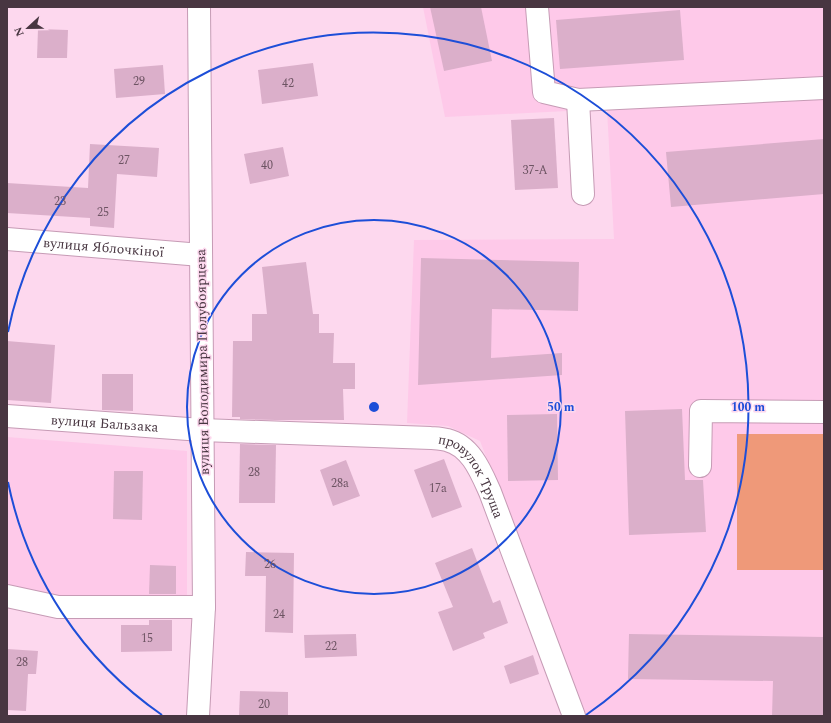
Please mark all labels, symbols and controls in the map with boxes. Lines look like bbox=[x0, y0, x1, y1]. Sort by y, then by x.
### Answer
north arrow bbox=[8, 8, 48, 48]
text: N bbox=[10, 24, 29, 39]
house number: 29 bbox=[133, 72, 145, 91]
house number: 42 bbox=[282, 74, 294, 93]
house number: 27 bbox=[118, 151, 130, 170]
house number: 40 bbox=[261, 156, 273, 175]
house number: 37-А bbox=[522, 161, 548, 180]
house number: 23 bbox=[54, 192, 66, 211]
house number: 25 bbox=[97, 203, 109, 222]
street label: вулиця Яблочкіної bbox=[42, 232, 166, 263]
street label: вулиця Володимира Полубоярцева bbox=[190, 249, 215, 475]
text: 50 m bbox=[547, 398, 575, 417]
text: 100 m bbox=[731, 398, 765, 417]
centre of rings bbox=[367, 400, 381, 414]
street label: вулиця Бальзака bbox=[50, 409, 159, 438]
street label: провулок Труща bbox=[437, 429, 509, 521]
house number: 28 bbox=[248, 463, 260, 482]
house number: 28а bbox=[331, 474, 349, 493]
house number: 17а bbox=[429, 479, 447, 498]
house number: 26 bbox=[264, 555, 276, 574]
house number: 24 bbox=[273, 605, 285, 624]
house number: 15 bbox=[141, 629, 153, 648]
house number: 22 bbox=[325, 637, 337, 656]
house number: 28 bbox=[16, 653, 28, 672]
house number: 20 bbox=[258, 695, 270, 714]

